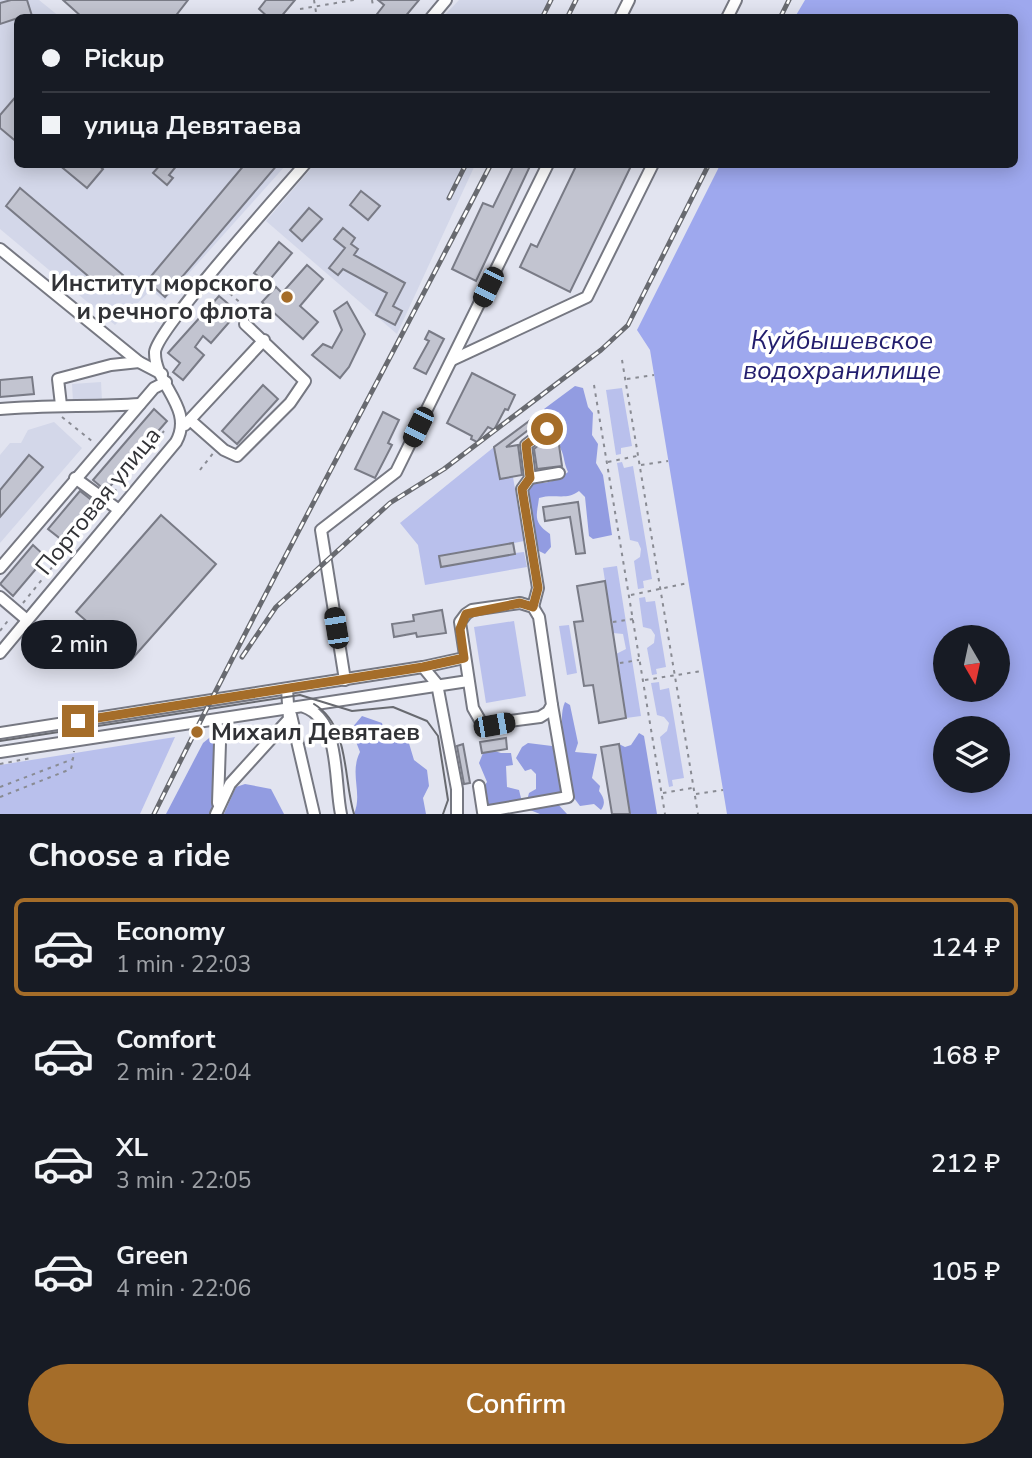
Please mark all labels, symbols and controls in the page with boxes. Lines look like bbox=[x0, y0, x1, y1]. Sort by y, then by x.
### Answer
text: Pickup bbox=[84, 41, 164, 76]
text: улица Девятаева bbox=[84, 108, 302, 143]
car bbox=[470, 264, 507, 310]
place label: Институт морского и речного флота bbox=[51, 267, 273, 327]
marker: Институт морского и речного флота bbox=[279, 289, 295, 305]
water label: Куйбышевское водохранилище bbox=[743, 323, 941, 388]
car bbox=[400, 404, 437, 450]
route start bbox=[531, 413, 563, 445]
street label: Портовая улица bbox=[28, 420, 168, 582]
car bbox=[323, 606, 350, 650]
callout: 2 min bbox=[20, 620, 136, 668]
north arrow bbox=[933, 625, 1010, 702]
map controls bbox=[933, 625, 1010, 793]
text: 2 min bbox=[50, 629, 108, 660]
route end bbox=[62, 705, 94, 737]
car bbox=[472, 711, 517, 739]
place label: Михаил Девятаев bbox=[211, 716, 420, 748]
button: layers bbox=[933, 716, 1010, 793]
marker: Михаил Девятаев bbox=[189, 724, 205, 740]
text: Choose a ride bbox=[28, 834, 230, 877]
text: Economy bbox=[116, 914, 225, 949]
icon: car bbox=[32, 916, 95, 979]
text: 124 ₽ bbox=[931, 930, 1000, 965]
text: 1 min · 22:03 bbox=[116, 949, 251, 980]
text: Comfort bbox=[116, 1022, 216, 1057]
icon: car bbox=[32, 1024, 95, 1087]
text: 168 ₽ bbox=[931, 1038, 1000, 1073]
text: 2 min · 22:04 bbox=[116, 1057, 251, 1088]
text: XL bbox=[116, 1130, 148, 1165]
icon: car bbox=[32, 1132, 95, 1195]
text: 212 ₽ bbox=[931, 1146, 1000, 1181]
text: 3 min · 22:05 bbox=[116, 1165, 251, 1196]
text: Green bbox=[116, 1238, 189, 1273]
icon: car bbox=[32, 1240, 95, 1303]
text: 105 ₽ bbox=[931, 1254, 1000, 1289]
text: 4 min · 22:06 bbox=[116, 1273, 251, 1304]
button: Confirm bbox=[28, 1364, 1004, 1444]

